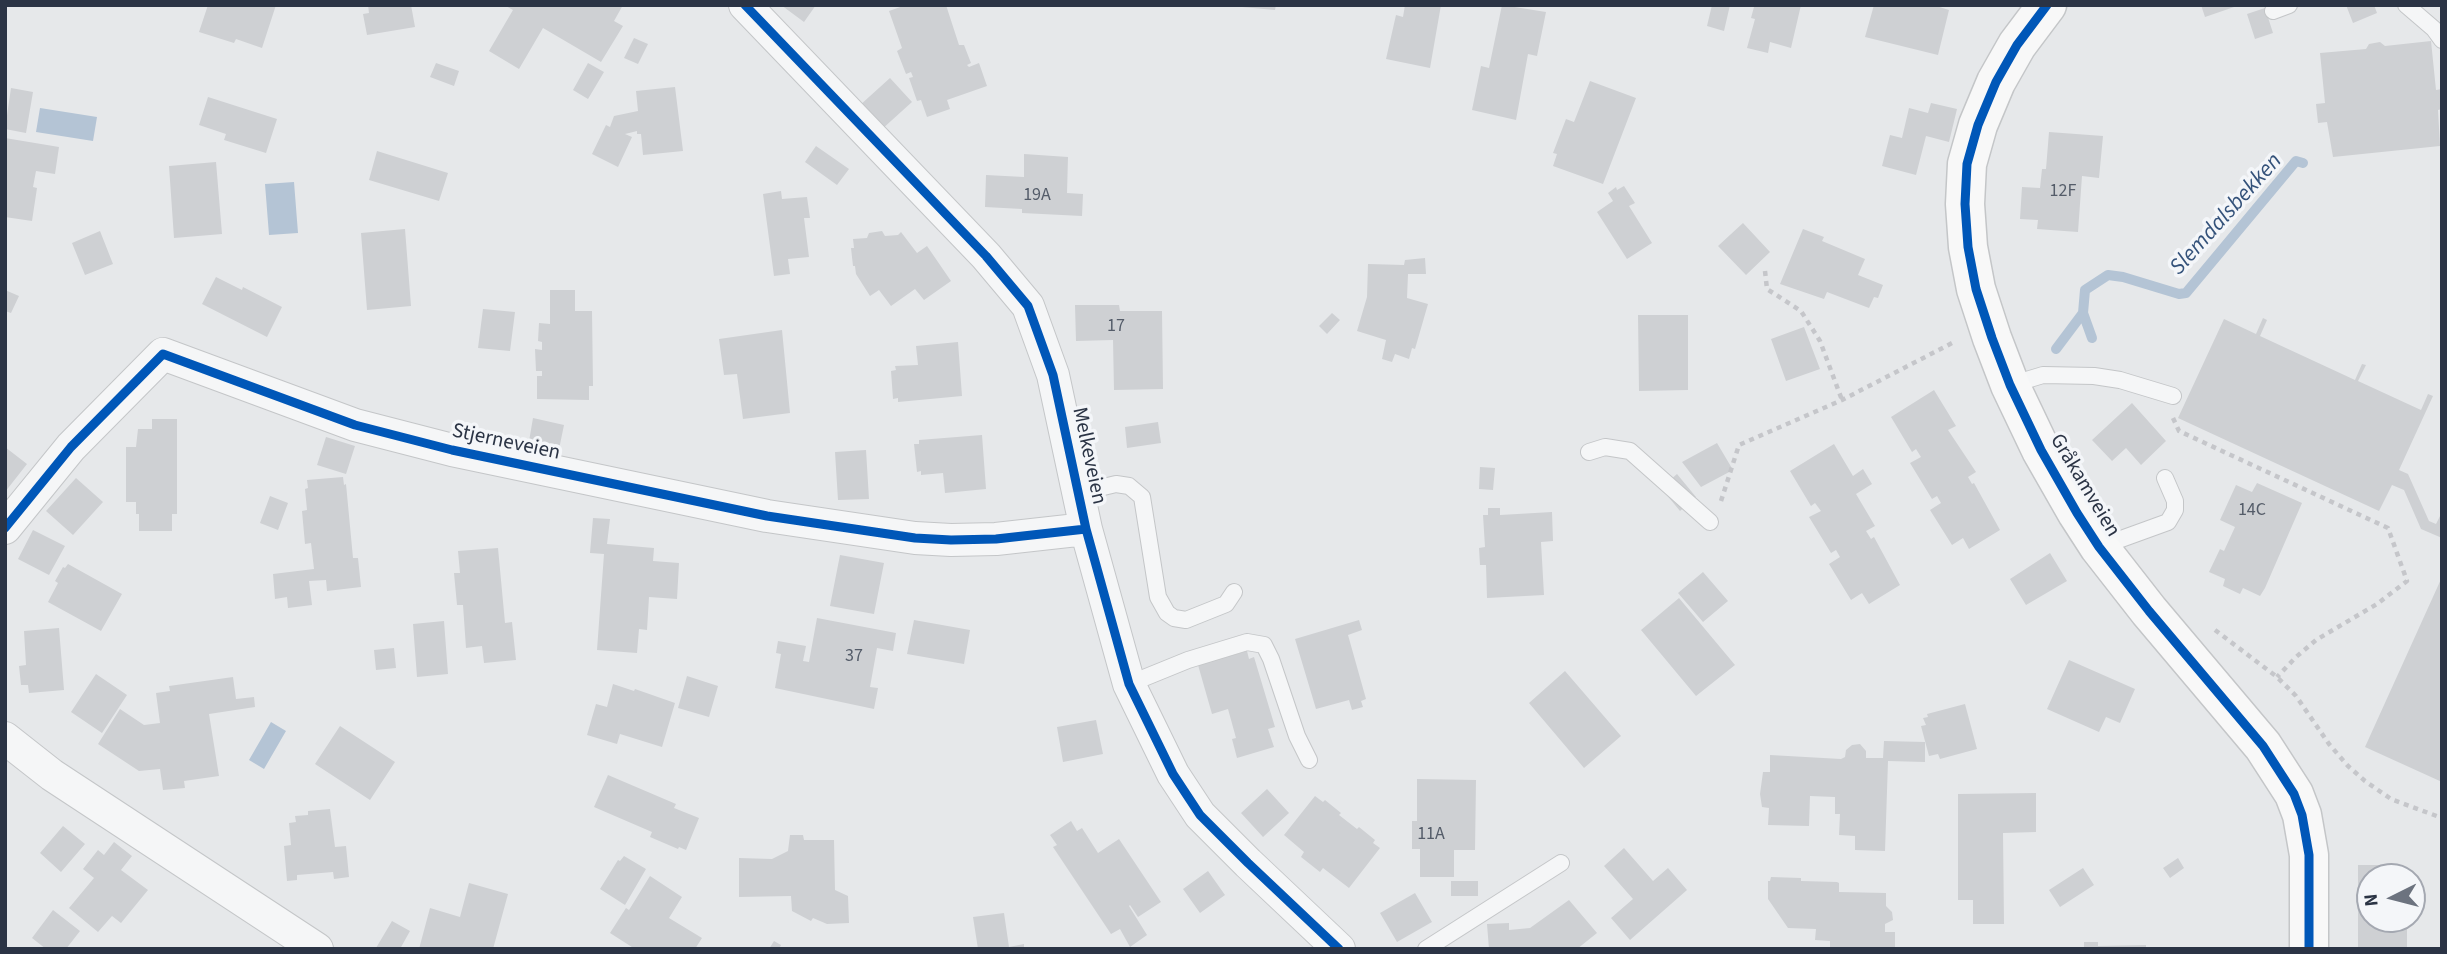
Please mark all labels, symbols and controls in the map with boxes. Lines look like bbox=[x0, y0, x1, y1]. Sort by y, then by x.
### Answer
water label: Slemdalsbekken bbox=[2165, 148, 2289, 282]
house number: 12F bbox=[2050, 181, 2076, 203]
house number: 19A bbox=[1023, 185, 1051, 207]
house number: 17 bbox=[1107, 316, 1125, 338]
street label: Melkeveien bbox=[1065, 405, 1111, 507]
street label: Stjerneveien bbox=[450, 419, 562, 467]
street label: Gråkamveien bbox=[2043, 430, 2125, 542]
house number: 14C bbox=[2238, 500, 2266, 522]
house number: 37 bbox=[845, 646, 863, 668]
house number: 11A bbox=[1417, 824, 1445, 846]
north arrow bbox=[2356, 863, 2426, 933]
text: N bbox=[2358, 892, 2386, 908]

